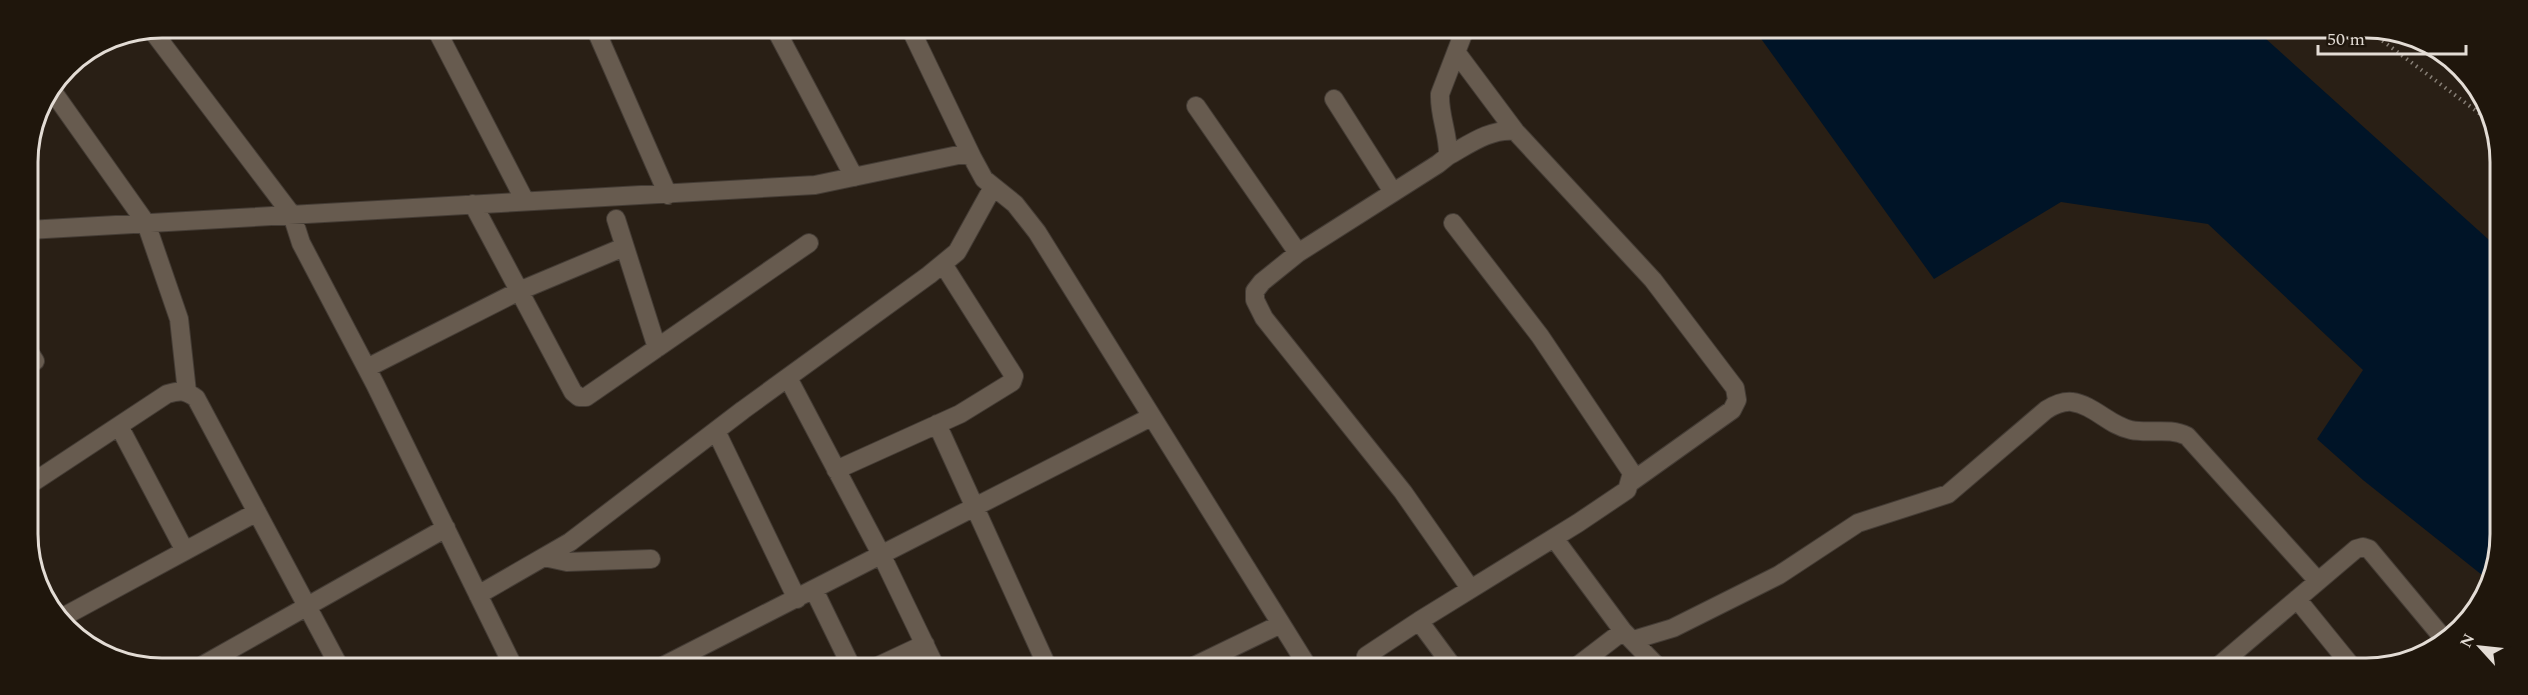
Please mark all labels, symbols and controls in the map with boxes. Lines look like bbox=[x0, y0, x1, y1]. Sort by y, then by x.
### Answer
scale bar bbox=[2318, 18, 2466, 56]
text: 50 m bbox=[2327, 26, 2365, 53]
north arrow bbox=[2450, 617, 2510, 677]
text: N bbox=[2454, 629, 2481, 652]

